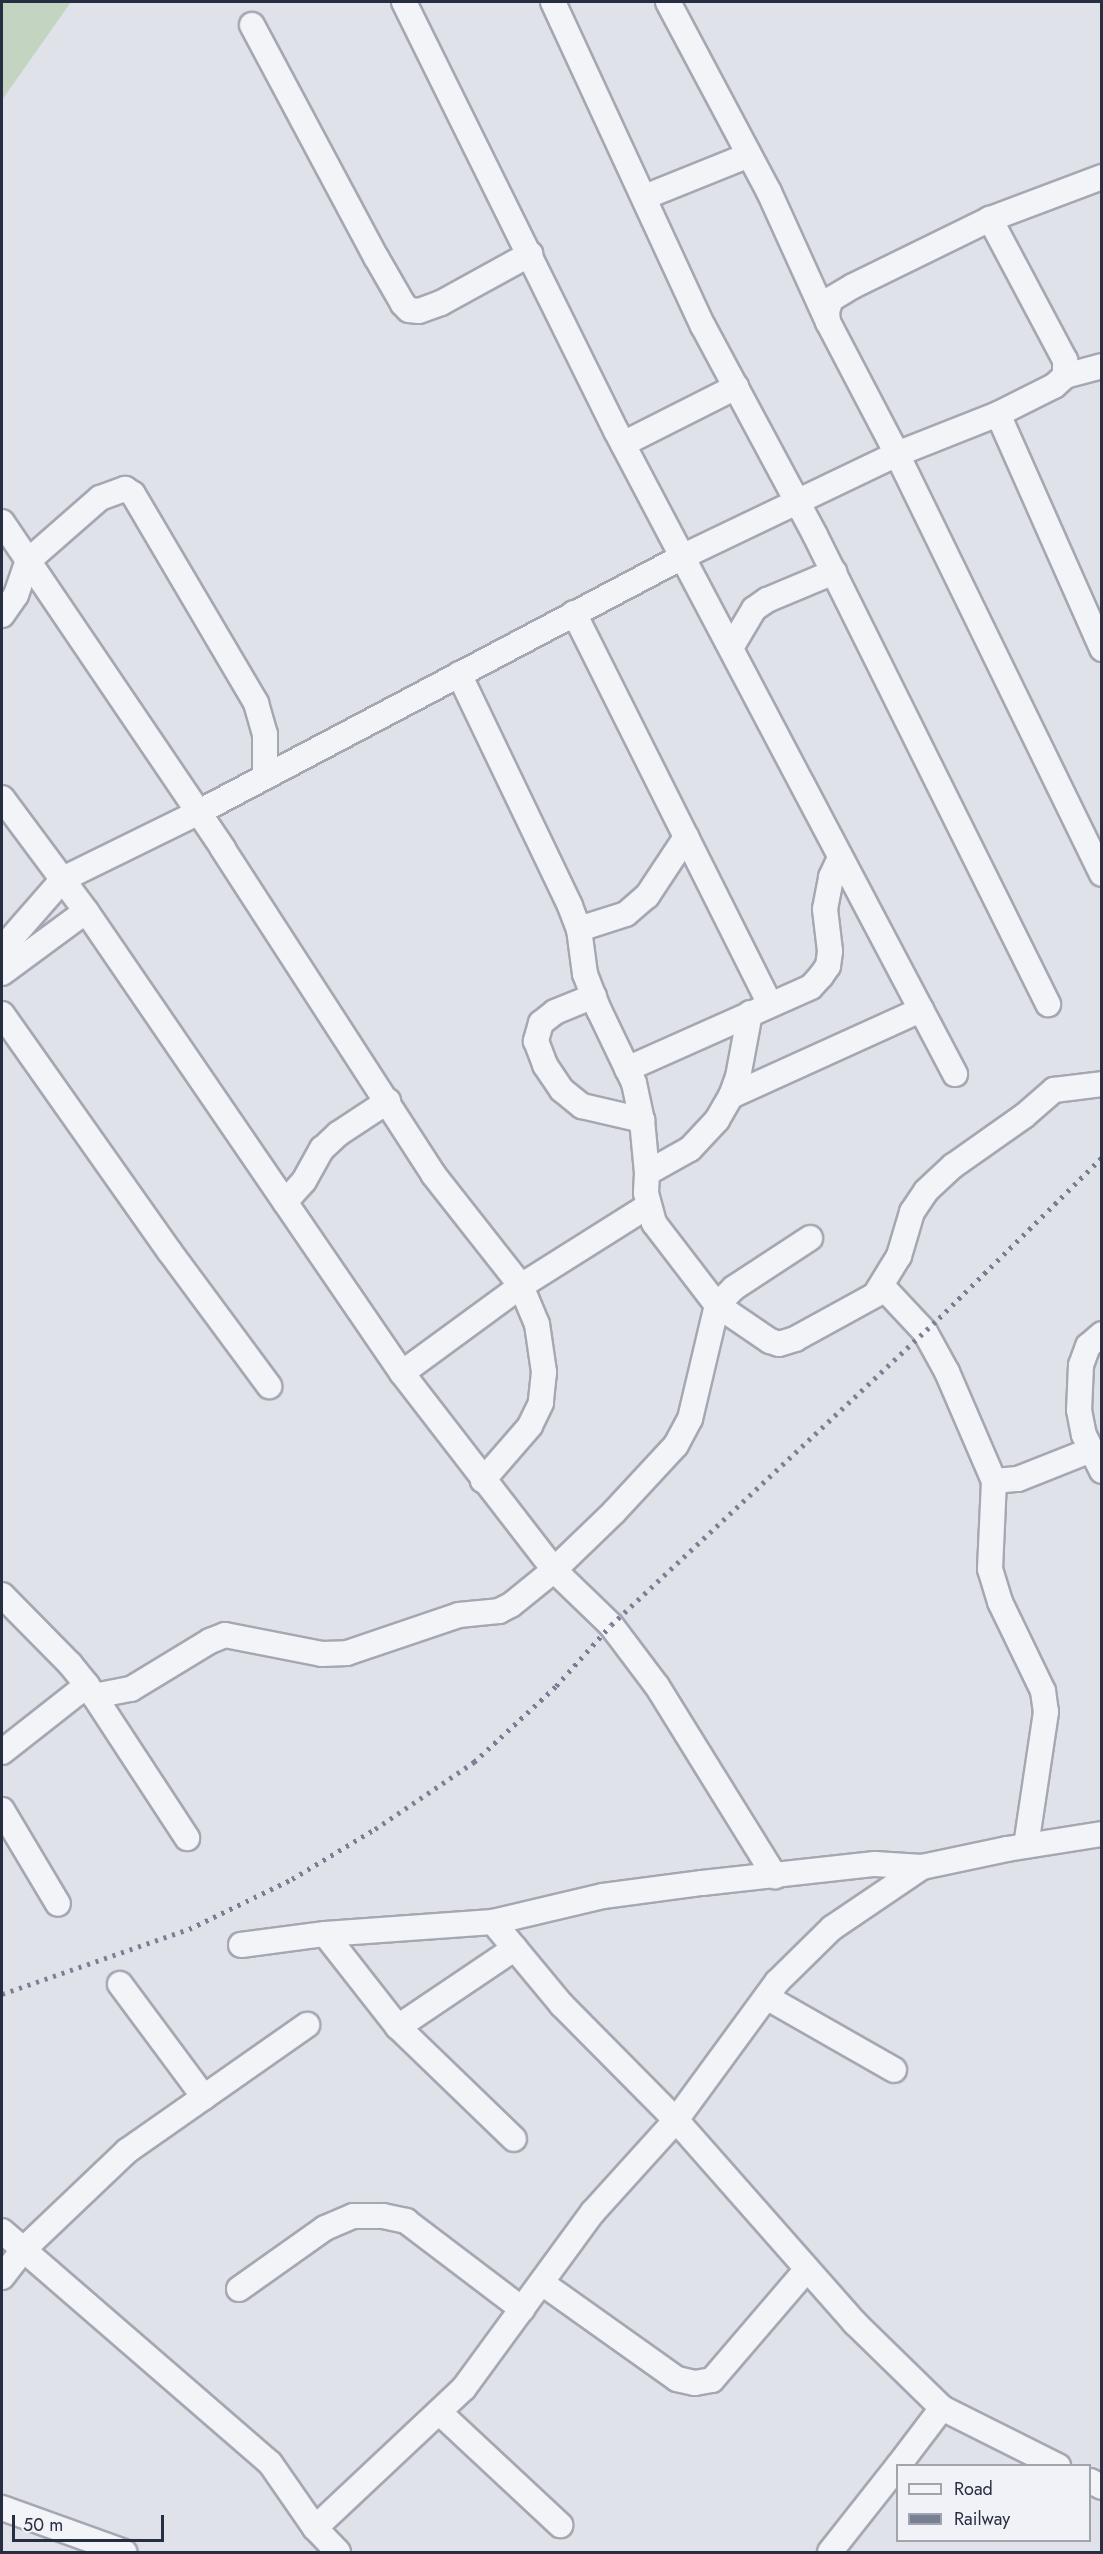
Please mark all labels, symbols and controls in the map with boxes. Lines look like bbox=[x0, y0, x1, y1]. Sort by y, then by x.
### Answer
legend bbox=[896, 2464, 1091, 2542]
text: Road bbox=[954, 2476, 993, 2502]
scale bar bbox=[15, 2503, 166, 2541]
text: Railway bbox=[954, 2506, 1010, 2532]
text: 50 m bbox=[23, 2512, 63, 2538]

